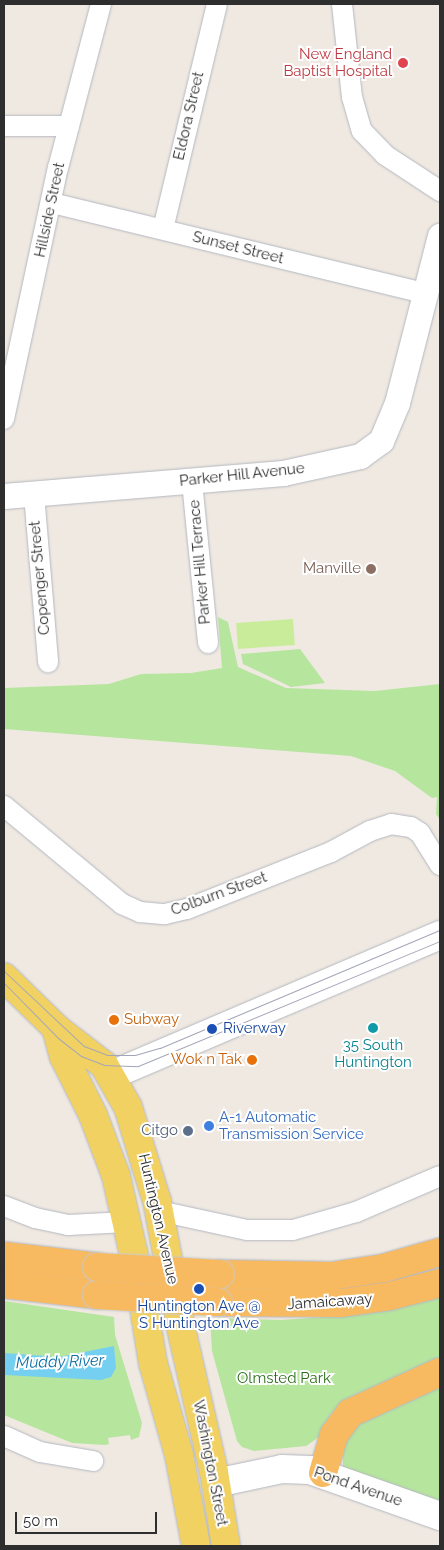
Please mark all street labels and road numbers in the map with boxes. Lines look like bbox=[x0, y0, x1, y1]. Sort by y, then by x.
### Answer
street label: Eldora Street bbox=[170, 70, 208, 162]
street label: Hillside Street bbox=[31, 161, 69, 259]
street label: Sunset Street bbox=[191, 228, 285, 268]
street label: Parker Hill Avenue bbox=[178, 459, 306, 491]
street label: Parker Hill Terrace bbox=[186, 498, 214, 626]
street label: Copenger Street bbox=[26, 520, 54, 636]
street label: Colburn Street bbox=[169, 868, 269, 920]
street label: Huntington Avenue bbox=[134, 1152, 182, 1286]
street label: Jamaicaway bbox=[287, 1290, 373, 1314]
street label: Washington Street bbox=[189, 1398, 231, 1528]
street label: Pond Avenue bbox=[311, 1463, 405, 1511]

